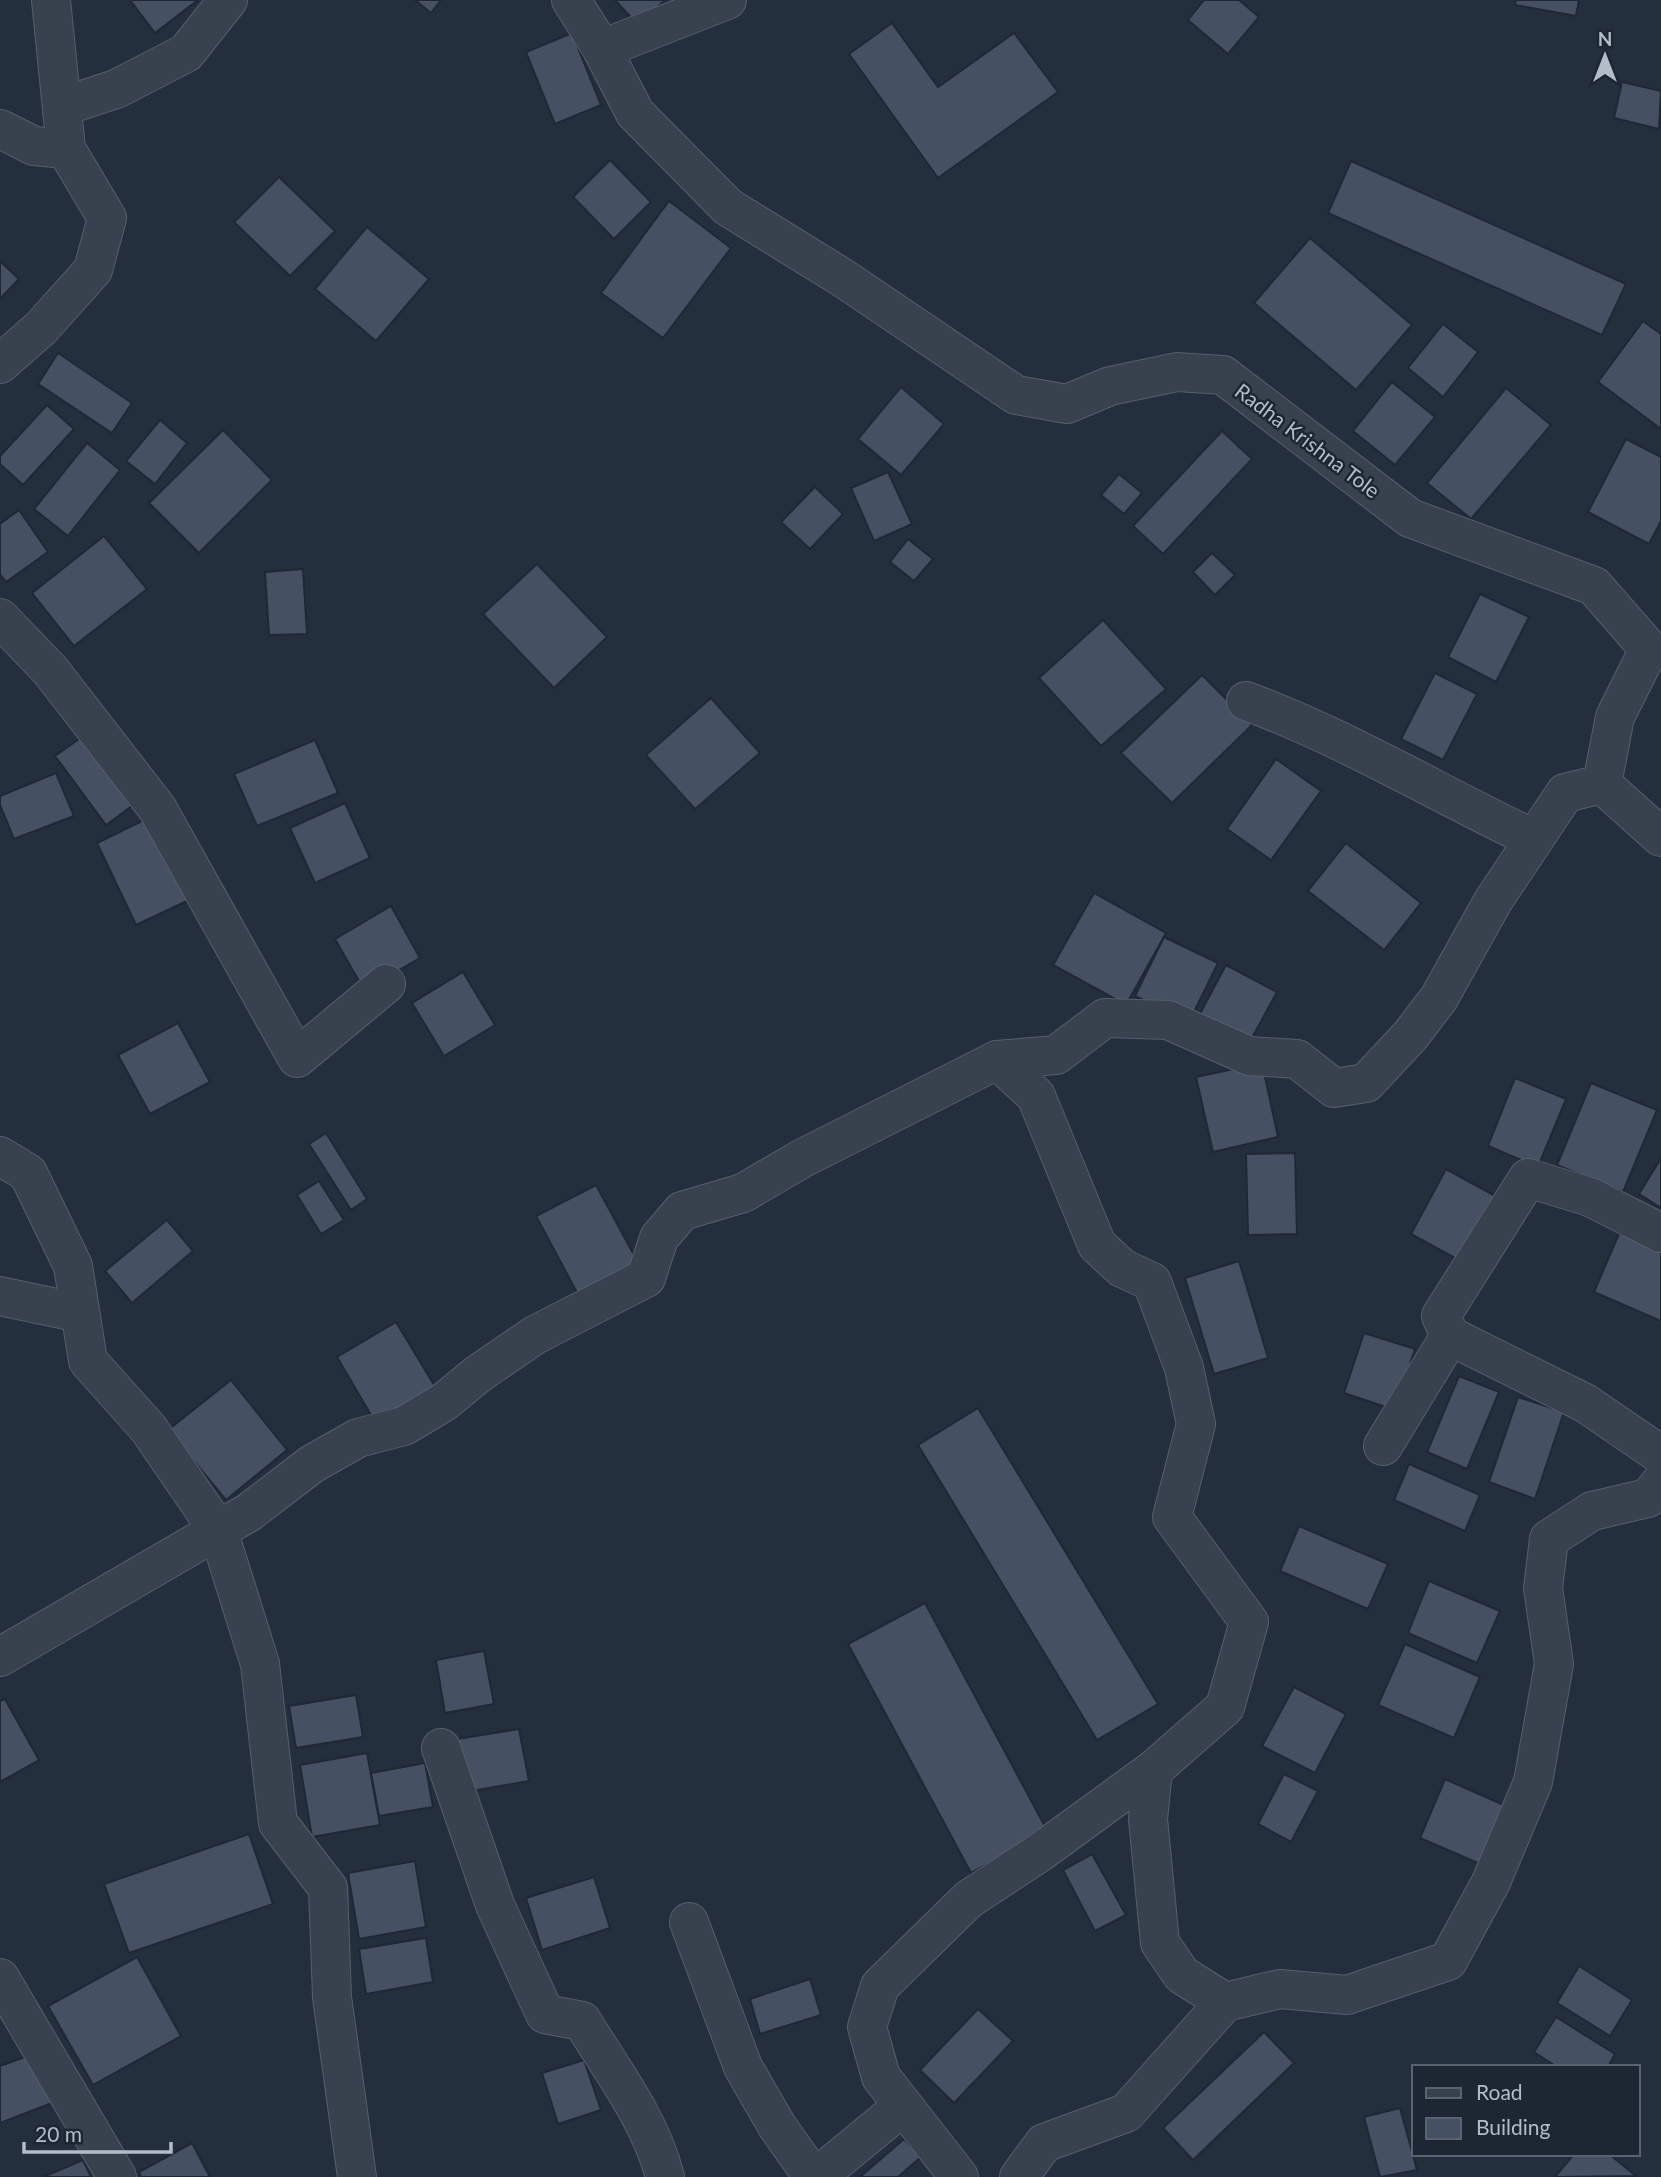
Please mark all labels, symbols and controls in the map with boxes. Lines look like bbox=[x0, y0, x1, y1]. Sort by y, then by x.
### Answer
north arrow bbox=[1570, 21, 1640, 91]
text: N bbox=[1598, 27, 1612, 50]
street label: Radha Krishna Tole bbox=[1231, 377, 1385, 503]
legend bbox=[1412, 2065, 1640, 2156]
text: Road bbox=[1476, 2079, 1523, 2104]
scale bar bbox=[24, 2110, 172, 2154]
text: Building bbox=[1476, 2114, 1551, 2139]
text: 20 m bbox=[35, 2121, 82, 2146]

